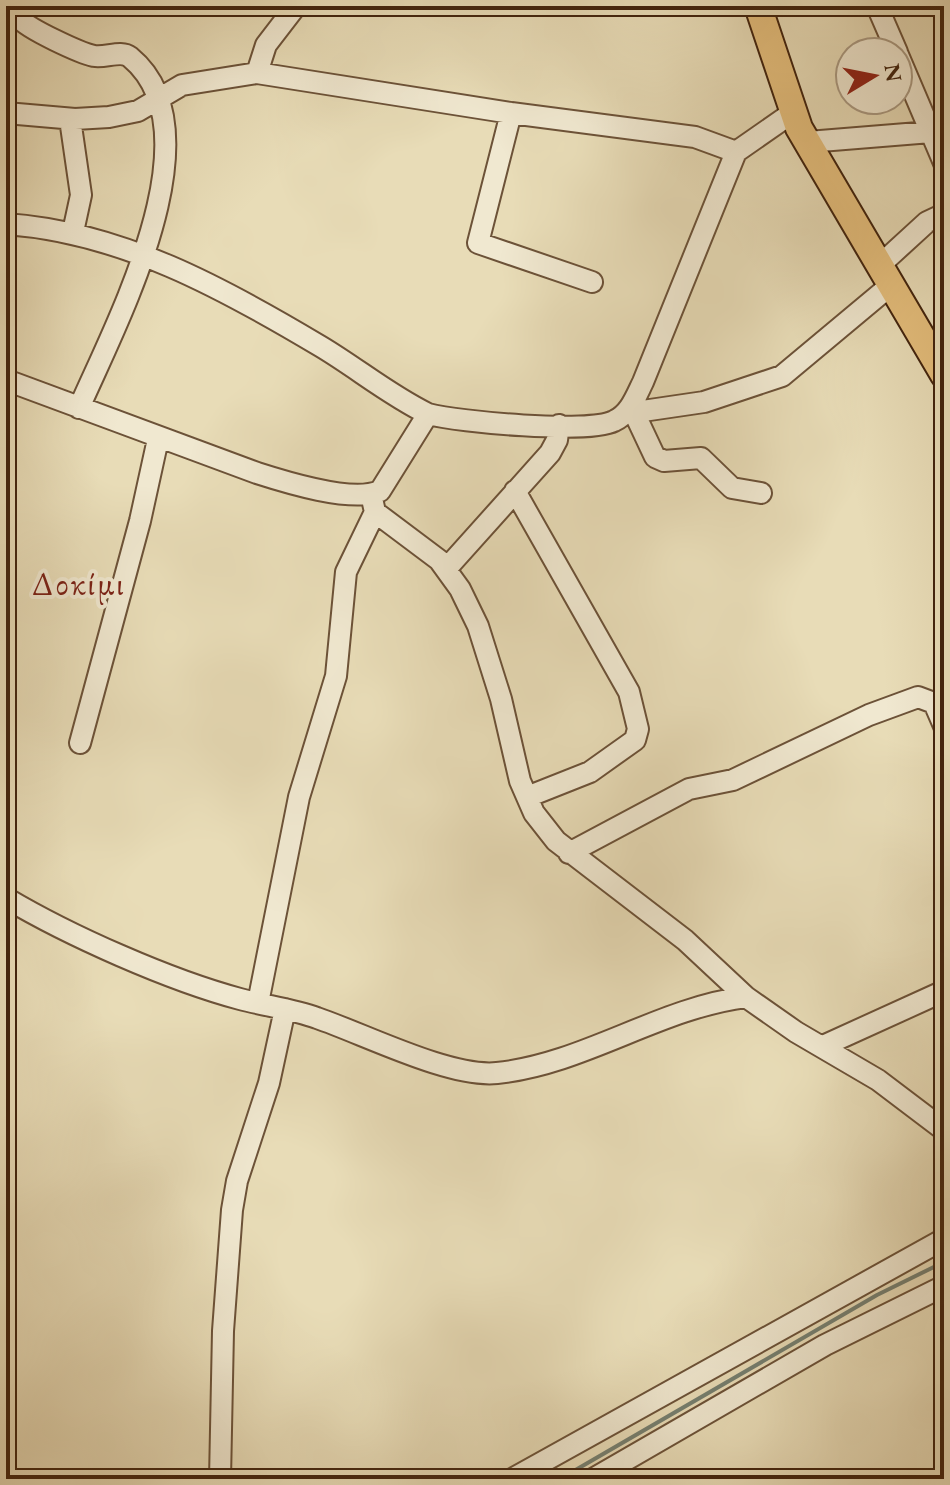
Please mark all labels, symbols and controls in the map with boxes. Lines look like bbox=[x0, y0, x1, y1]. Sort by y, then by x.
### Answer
north arrow bbox=[834, 36, 914, 116]
text: N bbox=[877, 61, 909, 84]
district label: Δοκίμι bbox=[32, 563, 126, 605]

